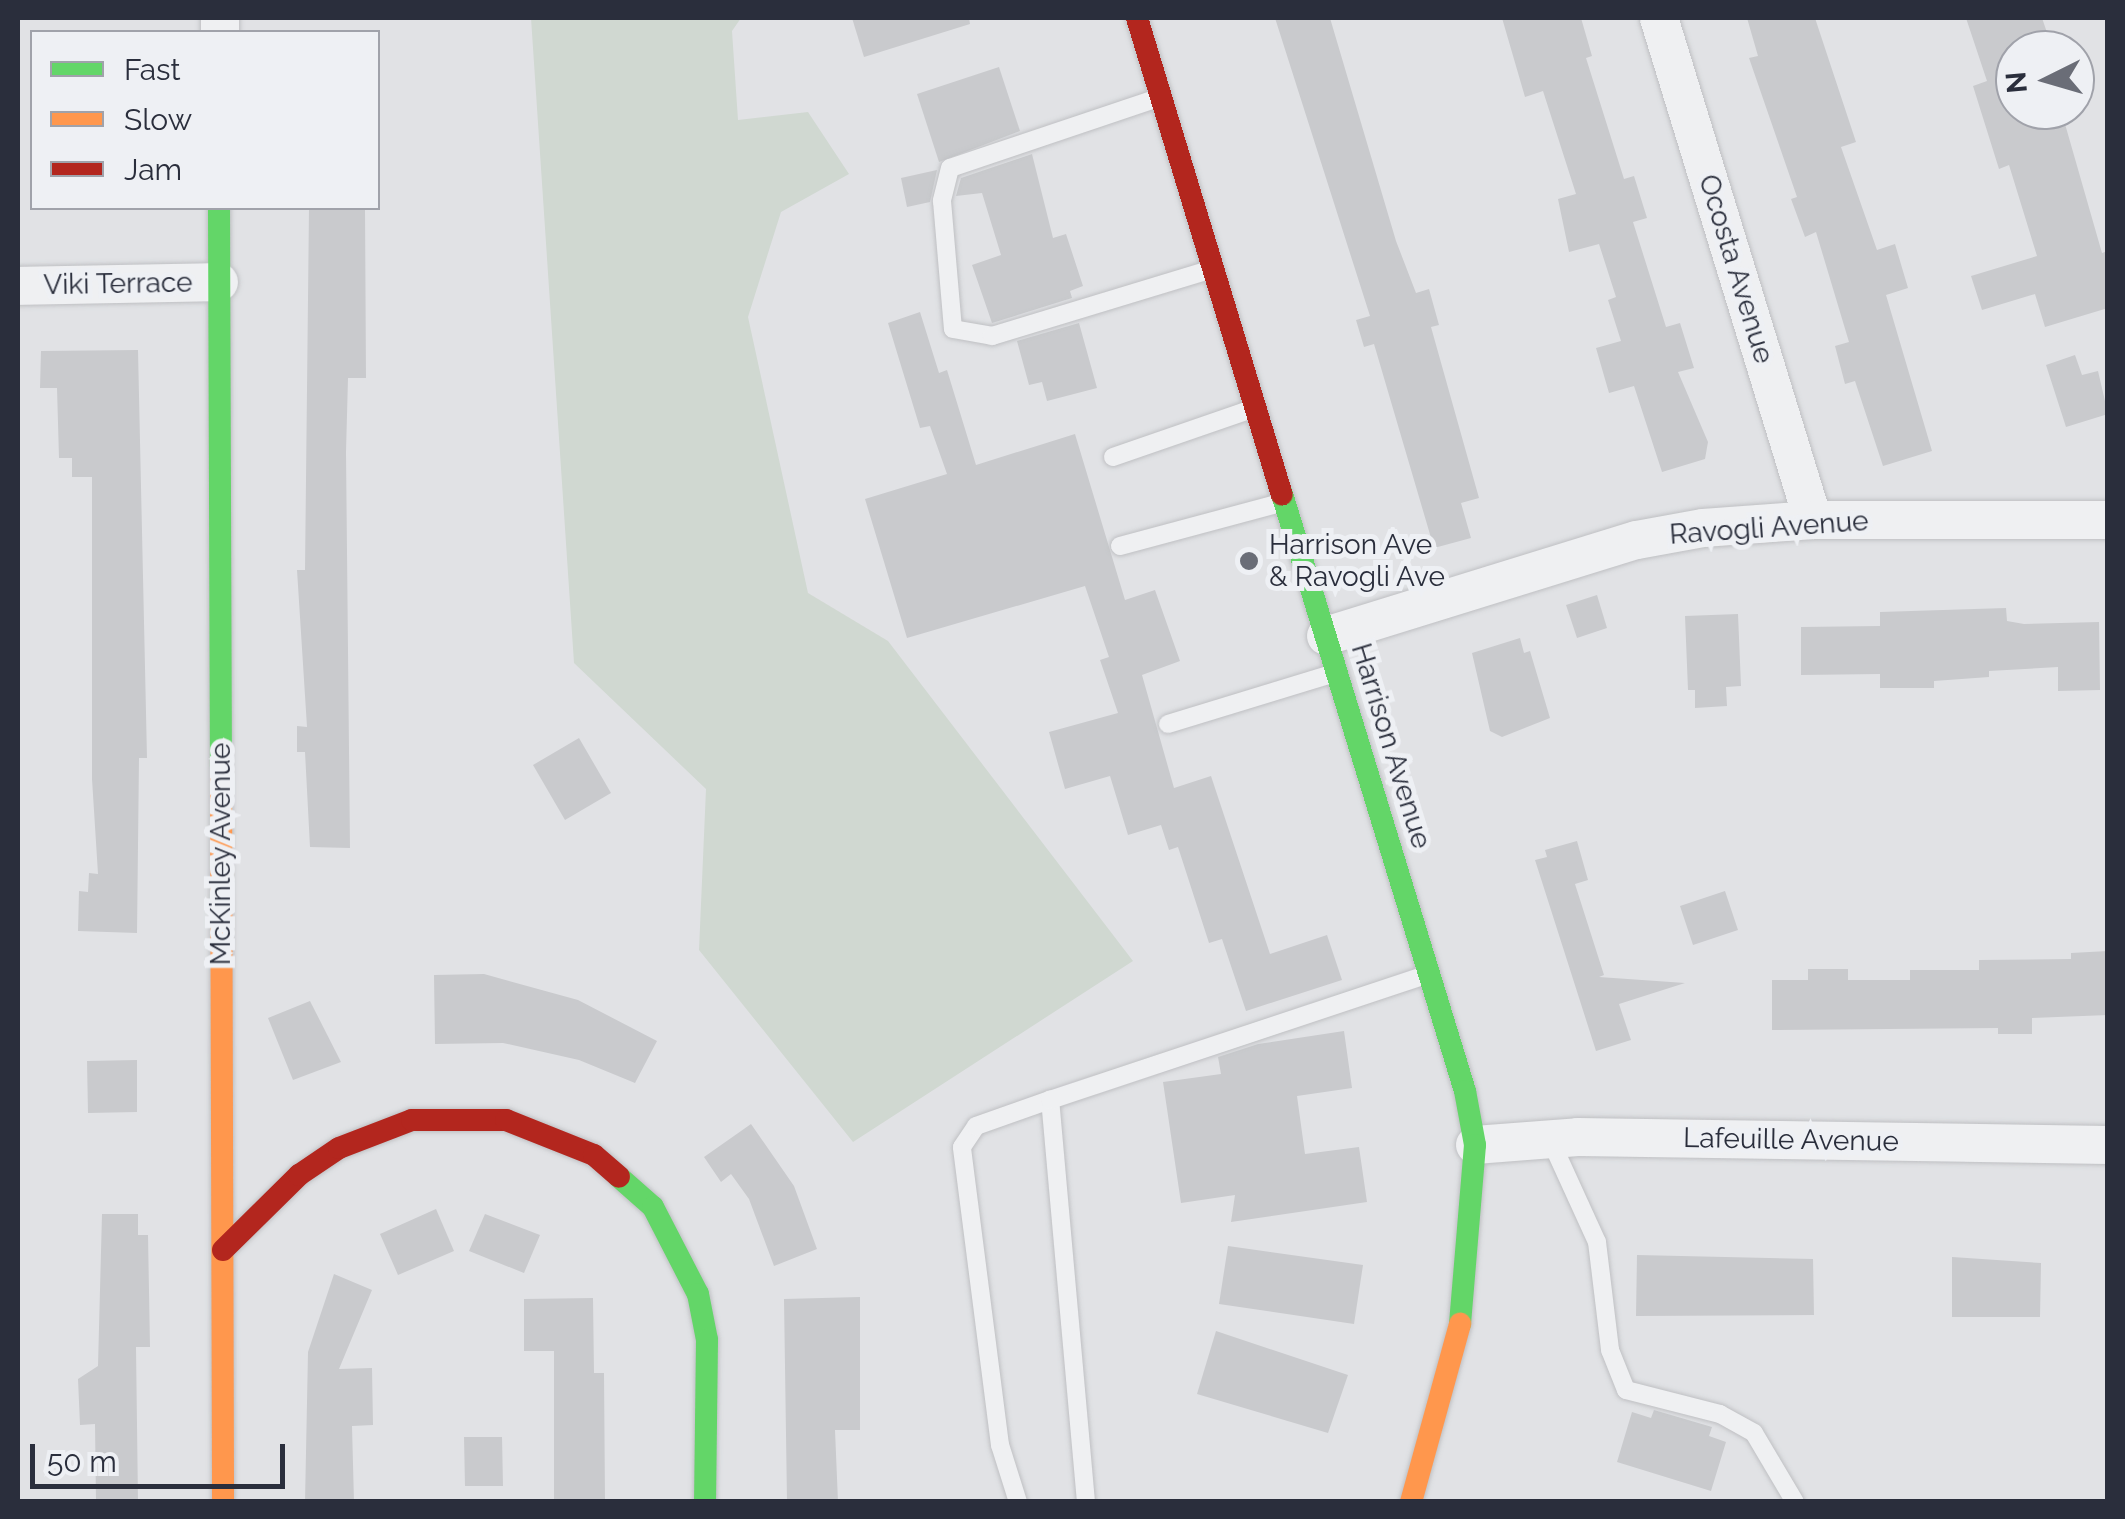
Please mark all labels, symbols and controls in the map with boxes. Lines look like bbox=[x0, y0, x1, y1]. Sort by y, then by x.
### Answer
legend bbox=[30, 30, 380, 210]
north arrow bbox=[1995, 30, 2095, 130]
text: Fast bbox=[124, 52, 181, 87]
text: N bbox=[1999, 70, 2034, 95]
text: Slow bbox=[124, 102, 192, 137]
text: Jam bbox=[124, 152, 182, 187]
street label: Ocosta Avenue bbox=[1691, 170, 1781, 368]
street label: Viki Terrace bbox=[43, 266, 193, 302]
street label: Ravogli Avenue bbox=[1668, 504, 1870, 552]
place label: Harrison Ave & Ravogli Ave bbox=[1269, 528, 1446, 594]
marker: Harrison Ave & Ravogli Ave bbox=[1238, 550, 1260, 572]
street label: Harrison Avenue bbox=[1344, 639, 1438, 853]
street label: McKinley Avenue bbox=[204, 742, 238, 966]
street label: Lafeuille Avenue bbox=[1682, 1121, 1900, 1159]
scale bar bbox=[35, 1424, 290, 1486]
text: 50 m bbox=[47, 1444, 117, 1479]

